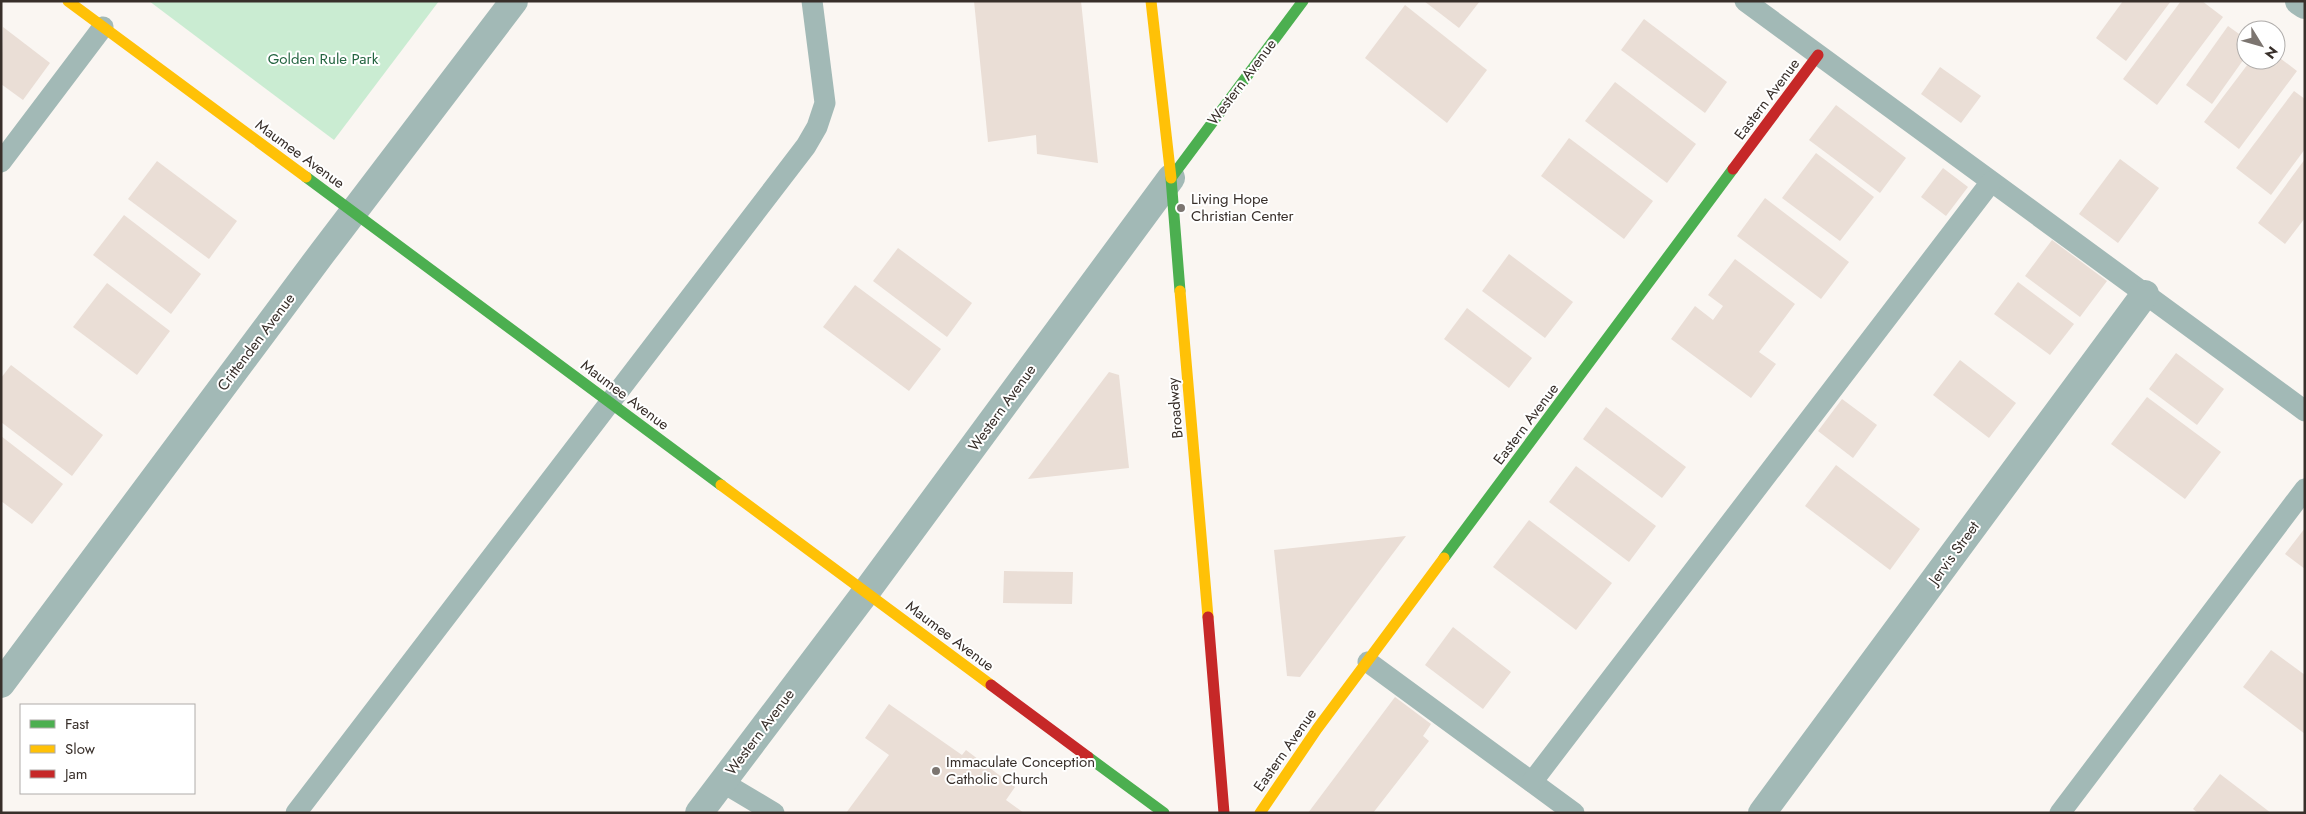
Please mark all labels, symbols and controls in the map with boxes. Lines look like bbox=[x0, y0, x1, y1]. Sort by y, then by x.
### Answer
north arrow bbox=[2236, 20, 2286, 70]
street label: Western Avenue bbox=[1202, 34, 1282, 130]
text: N bbox=[2260, 42, 2283, 63]
park label: Golden Rule Park bbox=[268, 48, 379, 70]
street label: Eastern Avenue bbox=[1729, 53, 1805, 144]
street label: Maumee Avenue bbox=[251, 114, 349, 194]
place label: Living Hope Christian Center bbox=[1191, 188, 1295, 227]
marker: Living Hope Christian Center bbox=[1175, 202, 1187, 214]
street label: Crittenden Avenue bbox=[212, 288, 300, 396]
street label: Maumee Avenue bbox=[576, 354, 674, 436]
street label: Western Avenue bbox=[963, 360, 1041, 456]
street label: Broadway bbox=[1161, 376, 1189, 439]
street label: Eastern Avenue bbox=[1488, 378, 1564, 469]
street label: Jervis Street bbox=[1922, 516, 1985, 591]
street label: Maumee Avenue bbox=[901, 595, 999, 677]
street label: Western Avenue bbox=[720, 684, 800, 780]
legend bbox=[20, 704, 195, 794]
street label: Eastern Avenue bbox=[1248, 704, 1322, 796]
text: Fast bbox=[65, 713, 89, 735]
text: Slow bbox=[65, 738, 96, 760]
place label: Immaculate Conception Catholic Church bbox=[946, 751, 1095, 790]
text: Jam bbox=[63, 763, 88, 785]
marker: Immaculate Conception Catholic Church bbox=[930, 765, 942, 777]

